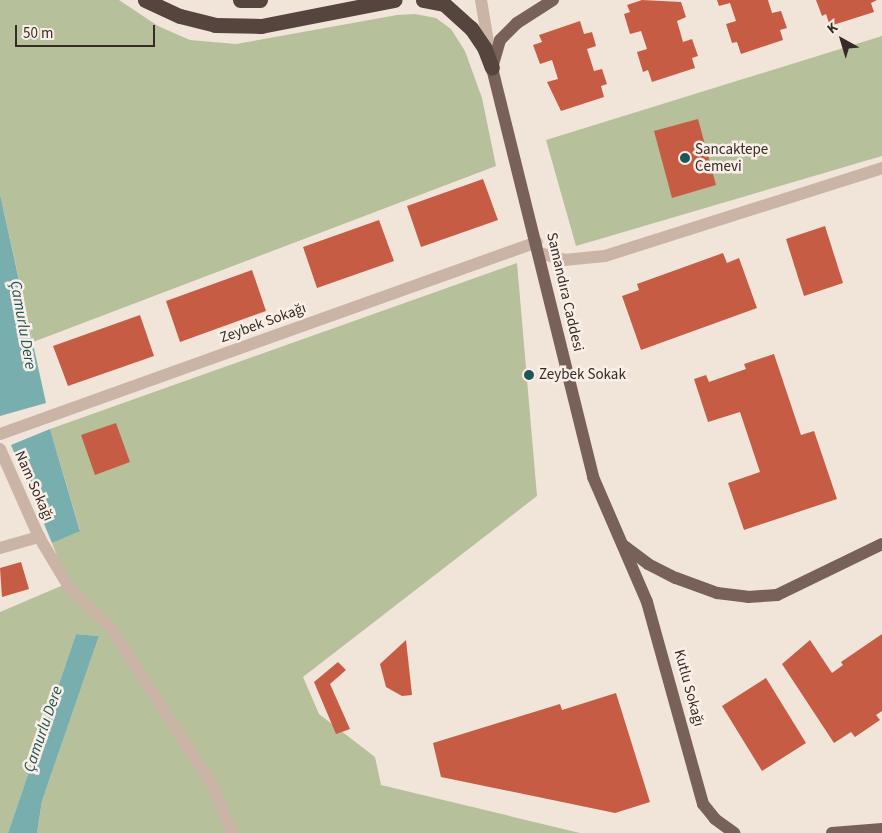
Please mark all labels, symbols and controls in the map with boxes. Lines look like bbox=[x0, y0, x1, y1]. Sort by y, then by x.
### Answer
scale bar bbox=[18, 15, 158, 47]
north arrow bbox=[817, 15, 867, 65]
text: K bbox=[823, 18, 842, 39]
text: 50 m bbox=[23, 23, 53, 44]
place label: Sancaktepe Cemevi bbox=[695, 140, 768, 175]
marker: Sancaktepe Cemevi bbox=[679, 152, 691, 164]
street label: Samandıra Caddesi bbox=[543, 231, 587, 353]
water label: Çamurlu Dere bbox=[6, 279, 40, 371]
street label: Zeybek Sokağı bbox=[217, 299, 309, 347]
place label: Zeybek Sokak bbox=[539, 366, 626, 384]
marker: Zeybek Sokak bbox=[523, 369, 535, 381]
street label: Nam Sokağı bbox=[11, 448, 57, 524]
street label: Kutlu Sokağı bbox=[670, 648, 708, 728]
water label: Çamurlu Dere bbox=[19, 683, 67, 775]

